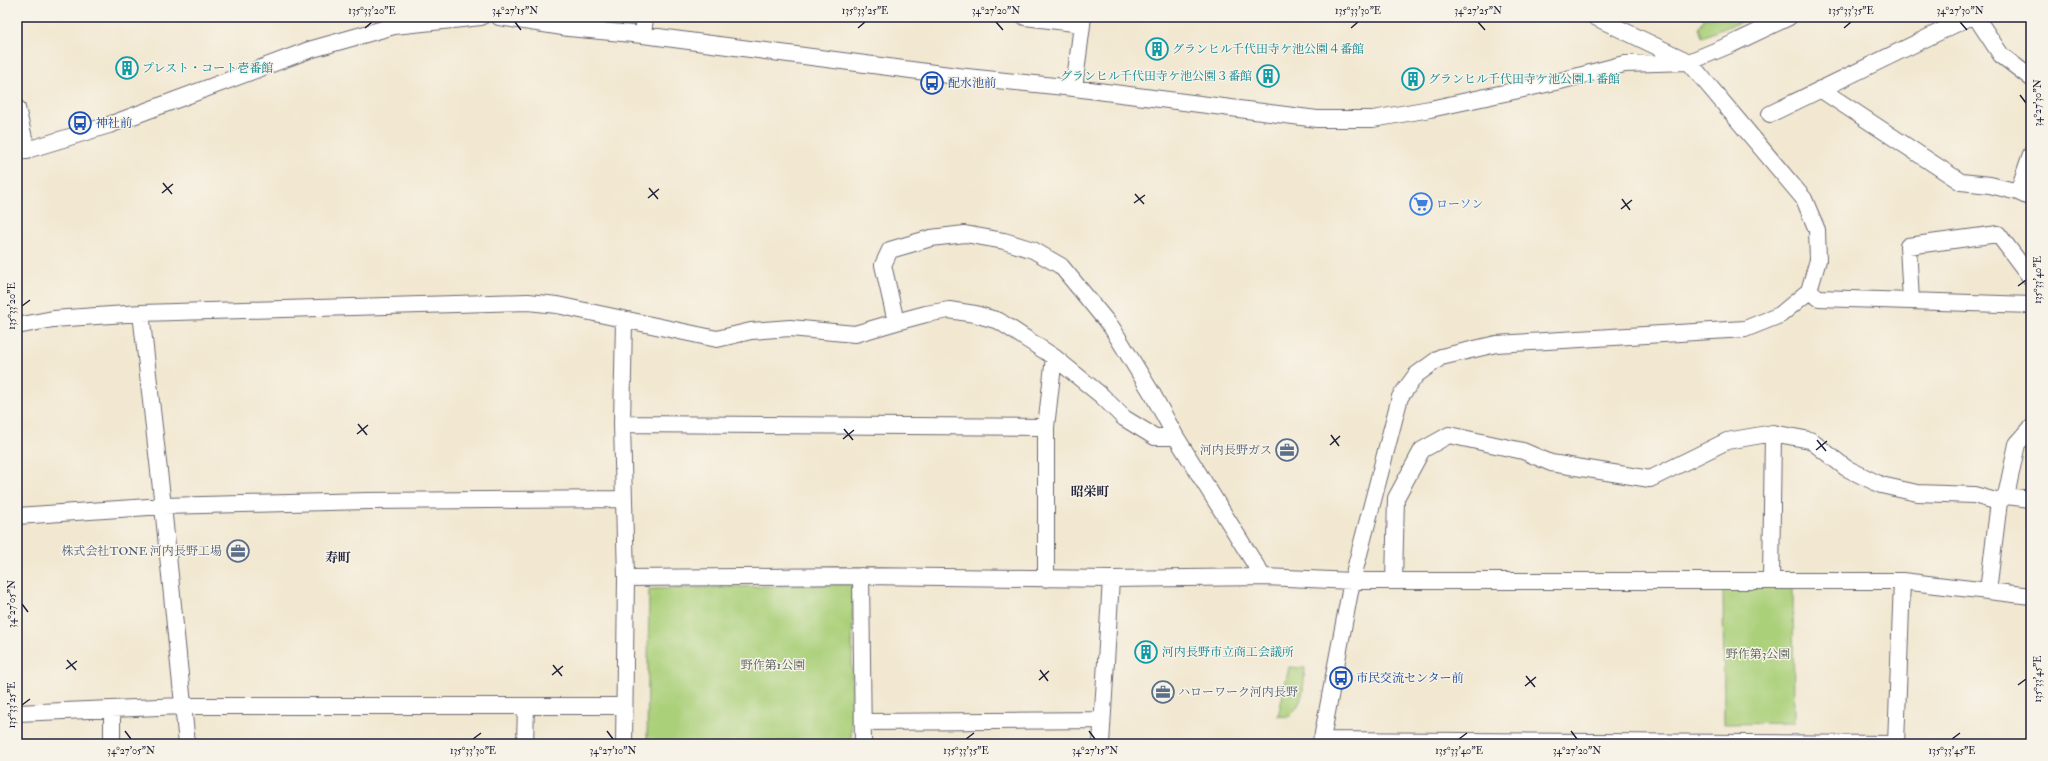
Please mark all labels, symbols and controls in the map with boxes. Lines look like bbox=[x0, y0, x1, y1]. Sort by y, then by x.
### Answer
text: 135°33'20"E bbox=[348, 5, 396, 17]
text: 34°27'15"N bbox=[492, 5, 538, 17]
text: 135°33'25"E bbox=[842, 5, 888, 17]
text: 34°27'20"N bbox=[972, 5, 1020, 17]
text: 135°33'30"E bbox=[1335, 5, 1381, 17]
text: 34°27'25"N bbox=[1454, 5, 1502, 17]
text: 135°33'35"E bbox=[1828, 5, 1874, 17]
text: 34°27'30"N bbox=[1936, 5, 1984, 17]
building icon: グランヒル千代田寺ケ池公園４番館 bbox=[1144, 36, 1170, 62]
place label: グランヒル千代田寺ケ池公園４番館 bbox=[1172, 42, 1364, 57]
building icon: プレスト・コート壱番館 bbox=[114, 55, 140, 81]
place label: プレスト・コート壱番館 bbox=[142, 61, 273, 76]
building icon: グランヒル千代田寺ケ池公園３番館 bbox=[1255, 63, 1281, 89]
building icon: グランヒル千代田寺ケ池公園１番館 bbox=[1400, 66, 1426, 92]
place label: グランヒル千代田寺ケ池公園３番館 bbox=[1060, 69, 1252, 84]
bus stop icon: 配水池前 bbox=[919, 70, 945, 96]
place label: グランヒル千代田寺ケ池公園１番館 bbox=[1428, 72, 1620, 87]
place label: 配水池前 bbox=[948, 76, 996, 91]
text: 34°27'30"N bbox=[2032, 79, 2044, 127]
bus stop icon: 神社前 bbox=[67, 110, 93, 136]
place label: 神社前 bbox=[96, 116, 132, 131]
supermarket icon: ローソン bbox=[1408, 191, 1434, 217]
place label: ローソン bbox=[1436, 197, 1484, 212]
text: 135°33'40"E bbox=[2032, 256, 2044, 304]
text: 135°33'20"E bbox=[6, 282, 18, 330]
office icon: 河内長野ガス bbox=[1274, 437, 1300, 463]
place label: 河内長野ガス bbox=[1200, 443, 1272, 458]
district label: 昭栄町 bbox=[1070, 484, 1110, 500]
office icon: 株式会社TONE 河内長野工場 bbox=[225, 538, 251, 564]
place label: 株式会社TONE 河内長野工場 bbox=[62, 544, 222, 559]
district label: 寿町 bbox=[325, 550, 351, 566]
text: 34°27'05"N bbox=[6, 580, 18, 628]
building icon: 河内長野市立商工会議所 bbox=[1133, 639, 1159, 665]
place label: 河内長野市立商工会議所 bbox=[1162, 645, 1294, 660]
park label: 野作第3公園 bbox=[1726, 647, 1790, 662]
text: 135°33'45"E bbox=[2032, 656, 2044, 702]
park label: 野作第1公園 bbox=[741, 658, 805, 673]
bus stop icon: 市民交流センター前 bbox=[1328, 665, 1354, 691]
place label: 市民交流センター前 bbox=[1356, 671, 1464, 686]
office icon: ハローワーク河内長野 bbox=[1150, 679, 1176, 705]
text: 135°33'25"E bbox=[6, 682, 18, 728]
place label: ハローワーク河内長野 bbox=[1178, 685, 1298, 700]
text: 34°27'05"N bbox=[107, 745, 155, 757]
text: 135°33'30"E bbox=[450, 745, 496, 757]
text: 34°27'10"N bbox=[590, 745, 636, 757]
text: 135°33'35"E bbox=[943, 745, 989, 757]
text: 34°27'15"N bbox=[1072, 745, 1118, 757]
text: 135°33'40"E bbox=[1435, 745, 1483, 757]
text: 34°27'20"N bbox=[1553, 745, 1601, 757]
text: 135°33'45"E bbox=[1929, 745, 1975, 757]

